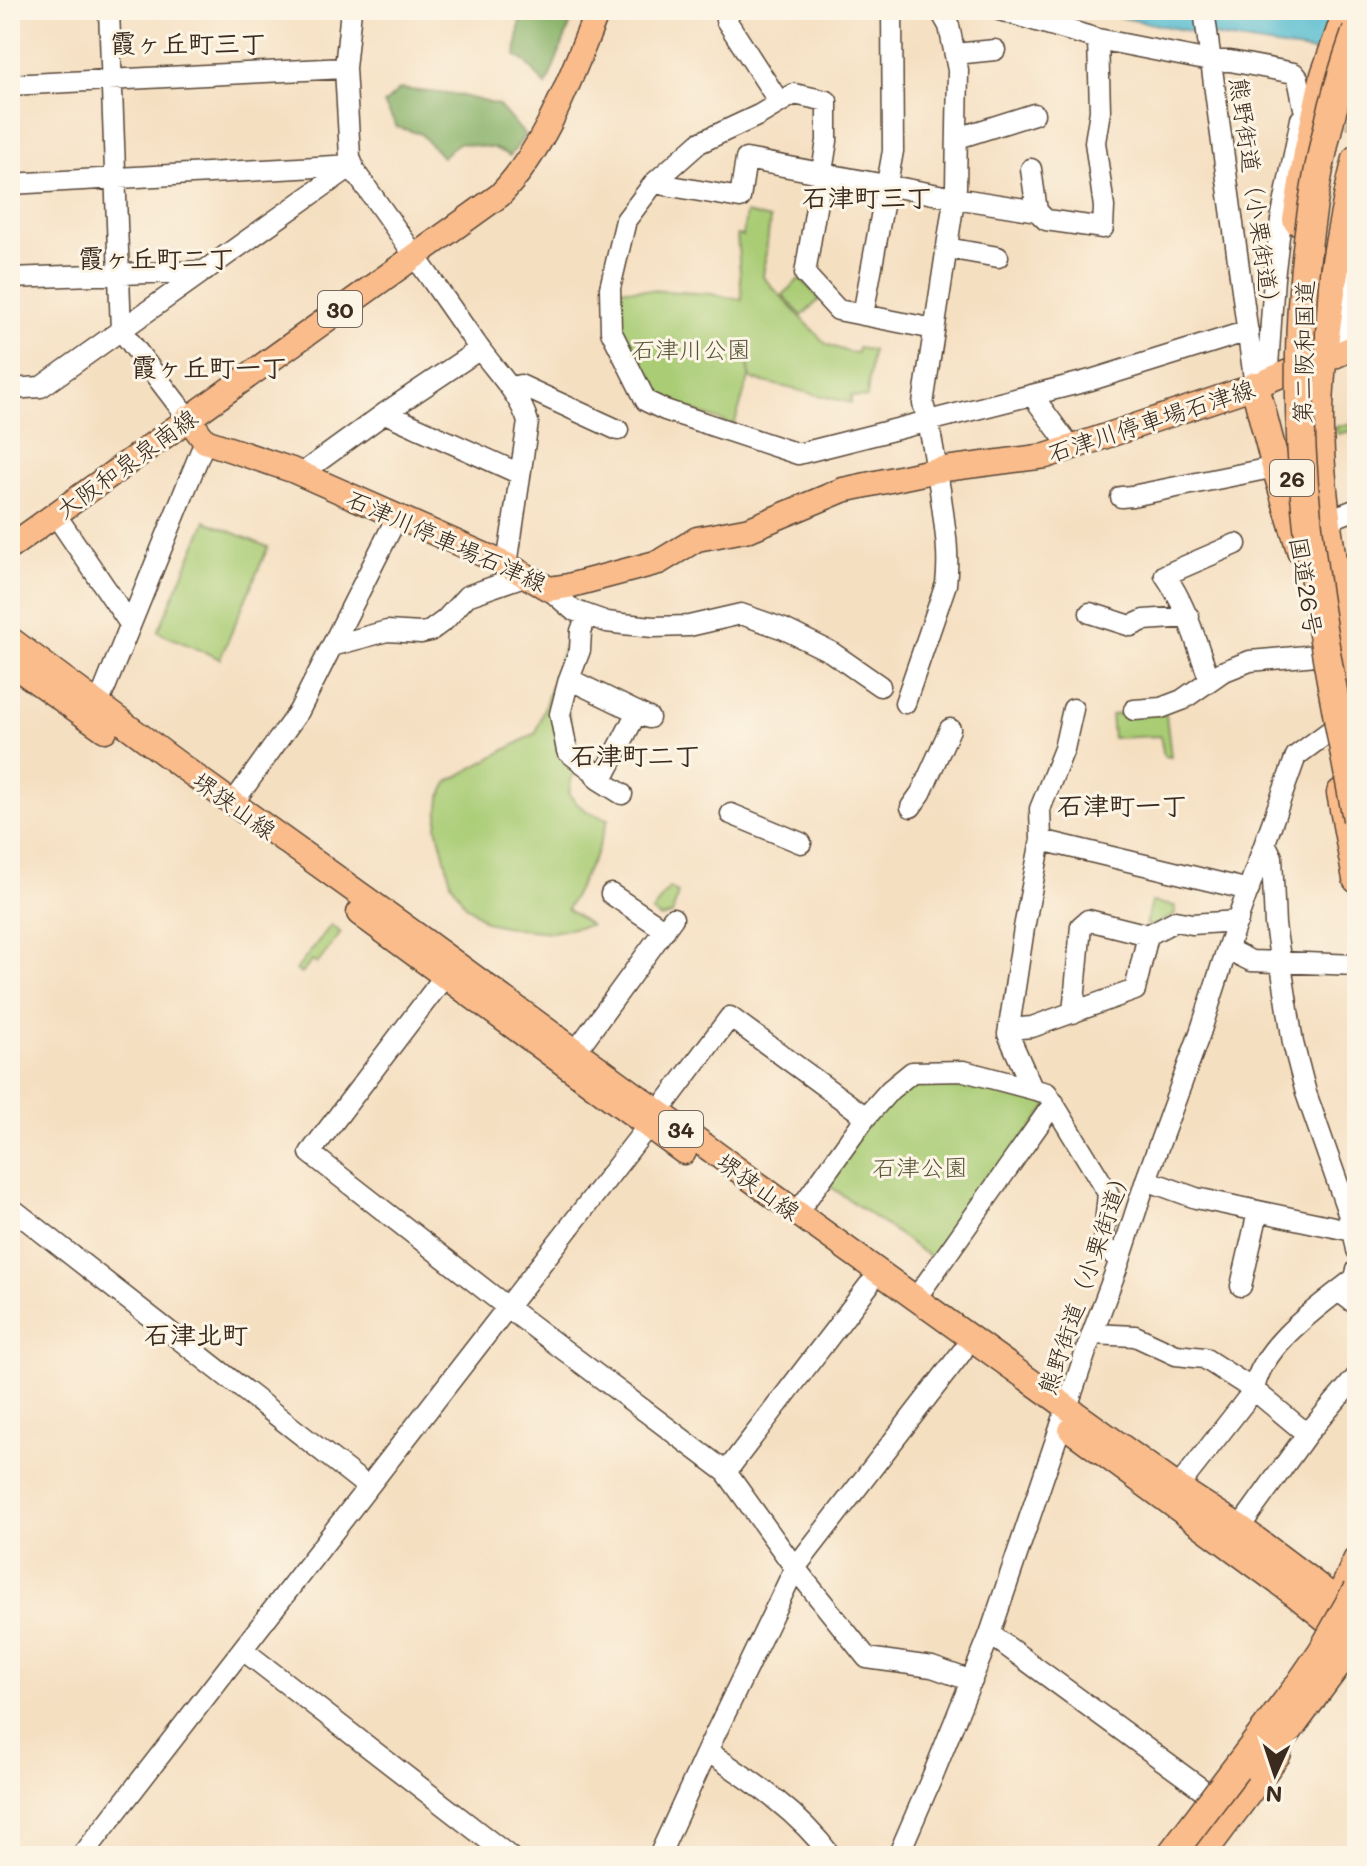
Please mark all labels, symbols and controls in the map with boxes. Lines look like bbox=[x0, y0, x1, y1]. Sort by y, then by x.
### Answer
district label: 霞ヶ丘町三丁 bbox=[110, 26, 266, 60]
street label: 熊野街道（小栗街道） bbox=[1224, 75, 1288, 317]
district label: 石津町三丁 bbox=[802, 180, 932, 214]
district label: 霞ヶ丘町二丁 bbox=[78, 241, 234, 275]
street label: 第二阪和国道 bbox=[1286, 280, 1320, 424]
road number: 30 bbox=[318, 291, 362, 327]
park label: 石津川公園 bbox=[631, 333, 751, 364]
district label: 霞ヶ丘町一丁 bbox=[131, 350, 287, 384]
street label: 石津川停車場石津線 bbox=[1043, 372, 1259, 468]
street label: 大阪和泉泉南線 bbox=[49, 401, 203, 525]
road number: 26 bbox=[1270, 460, 1314, 496]
street label: 石津川停車場石津線 bbox=[342, 482, 552, 598]
street label: 国道26号 bbox=[1284, 534, 1330, 638]
district label: 石津町二丁 bbox=[570, 738, 700, 772]
street label: 堺狭山線 bbox=[187, 764, 283, 846]
district label: 石津町一丁 bbox=[1057, 788, 1187, 822]
road number: 34 bbox=[659, 1111, 703, 1147]
street label: 堺狭山線 bbox=[711, 1145, 807, 1227]
park label: 石津公園 bbox=[872, 1151, 968, 1182]
street label: 熊野街道（小栗街道） bbox=[1030, 1161, 1138, 1399]
district label: 石津北町 bbox=[144, 1317, 248, 1351]
north arrow bbox=[1235, 1734, 1315, 1814]
text: N bbox=[1265, 1780, 1283, 1809]

